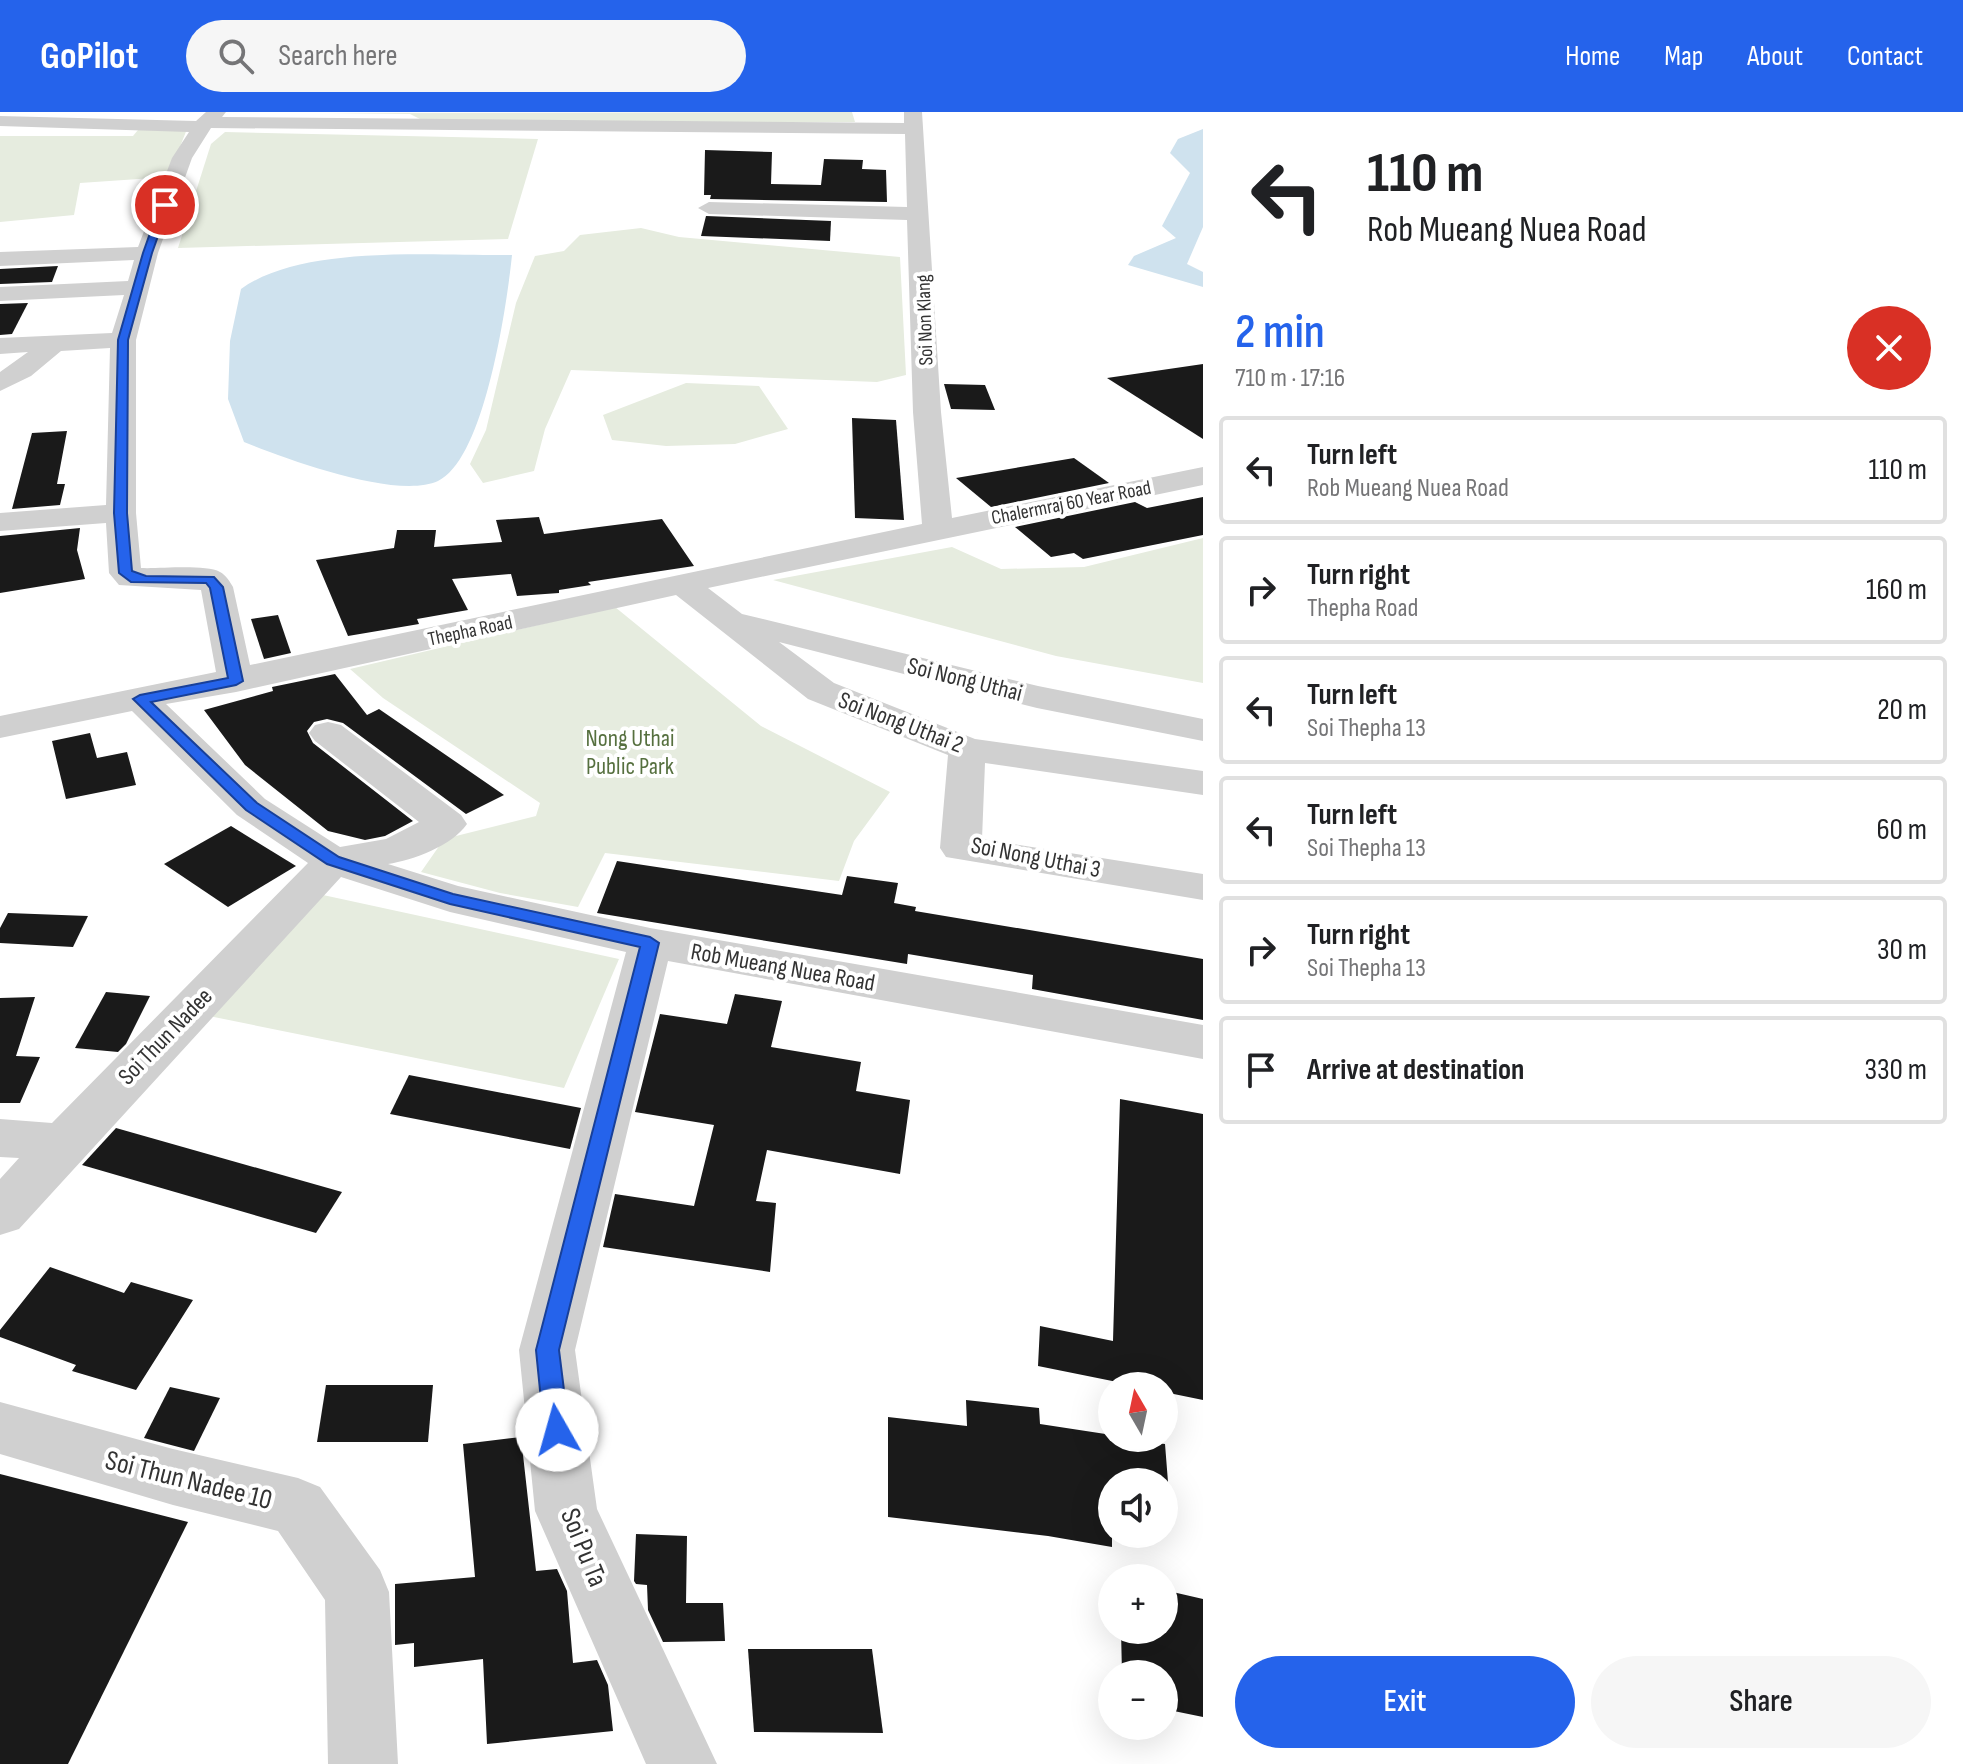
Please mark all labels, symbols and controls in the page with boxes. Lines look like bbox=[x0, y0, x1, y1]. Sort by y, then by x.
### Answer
search box bbox=[186, 20, 746, 92]
text: GoPilot bbox=[40, 34, 138, 79]
icon: search bbox=[214, 34, 258, 78]
text: Search here bbox=[278, 38, 398, 74]
text: Home bbox=[1565, 40, 1620, 73]
text: Map bbox=[1664, 40, 1703, 73]
text: About bbox=[1747, 40, 1803, 73]
text: Contact bbox=[1847, 40, 1923, 73]
text: 110 m bbox=[1367, 141, 1483, 208]
icon: left bbox=[1235, 144, 1339, 248]
pin bbox=[131, 171, 199, 239]
icon: arrive bbox=[143, 183, 187, 227]
text: Rob Mueang Nuea Road bbox=[1367, 209, 1647, 252]
street label: Soi Non Klang bbox=[911, 274, 939, 366]
text: 2 min bbox=[1235, 304, 1325, 361]
button: close bbox=[1847, 306, 1931, 390]
text: 710 m · 17:16 bbox=[1235, 363, 1345, 394]
text: Turn left bbox=[1307, 437, 1397, 473]
icon: left bbox=[1239, 448, 1283, 492]
text: 110 m bbox=[1869, 452, 1927, 488]
text: Rob Mueang Nuea Road bbox=[1307, 473, 1509, 504]
street label: Chalermraj 60 Year Road bbox=[989, 476, 1153, 530]
text: Turn right bbox=[1307, 557, 1410, 593]
icon: right bbox=[1239, 568, 1283, 612]
text: 160 m bbox=[1866, 572, 1927, 608]
text: Thepha Road bbox=[1307, 593, 1418, 624]
street label: Thepha Road bbox=[426, 610, 515, 652]
street label: Soi Nong Uthai bbox=[904, 651, 1025, 708]
text: Turn left bbox=[1307, 677, 1397, 713]
street label: Soi Nong Uthai 2 bbox=[834, 685, 967, 760]
icon: left bbox=[1239, 688, 1283, 732]
text: 20 m bbox=[1877, 692, 1927, 728]
text: Soi Thepha 13 bbox=[1307, 713, 1426, 744]
park label: Nong Uthai Public Park bbox=[585, 724, 675, 781]
text: Turn left bbox=[1307, 797, 1397, 833]
icon: left bbox=[1239, 808, 1283, 852]
text: 60 m bbox=[1876, 812, 1927, 848]
street label: Soi Nong Uthai 3 bbox=[969, 831, 1103, 884]
text: Soi Thepha 13 bbox=[1307, 833, 1426, 864]
text: Turn right bbox=[1307, 917, 1410, 953]
icon: right bbox=[1239, 928, 1283, 972]
text: 30 m bbox=[1877, 932, 1927, 968]
street label: Rob Mueang Nuea Road bbox=[689, 937, 877, 998]
text: Soi Thepha 13 bbox=[1307, 953, 1426, 984]
street label: Soi Thun Nadee bbox=[112, 982, 219, 1091]
icon: arrive bbox=[1239, 1048, 1283, 1092]
text: Arrive at destination bbox=[1307, 1052, 1524, 1088]
text: 330 m bbox=[1864, 1052, 1927, 1088]
north arrow bbox=[1098, 1372, 1178, 1452]
map controls bbox=[1098, 1372, 1178, 1740]
position arrow bbox=[515, 1388, 599, 1472]
street label: Soi Thun Nadee 10 bbox=[102, 1444, 275, 1517]
button: sound bbox=[1098, 1468, 1178, 1548]
street label: Soi Pu Ta bbox=[553, 1504, 614, 1592]
button: + bbox=[1098, 1564, 1178, 1644]
button: Exit bbox=[1235, 1656, 1575, 1748]
button: Share bbox=[1591, 1656, 1931, 1748]
button: − bbox=[1098, 1660, 1178, 1740]

